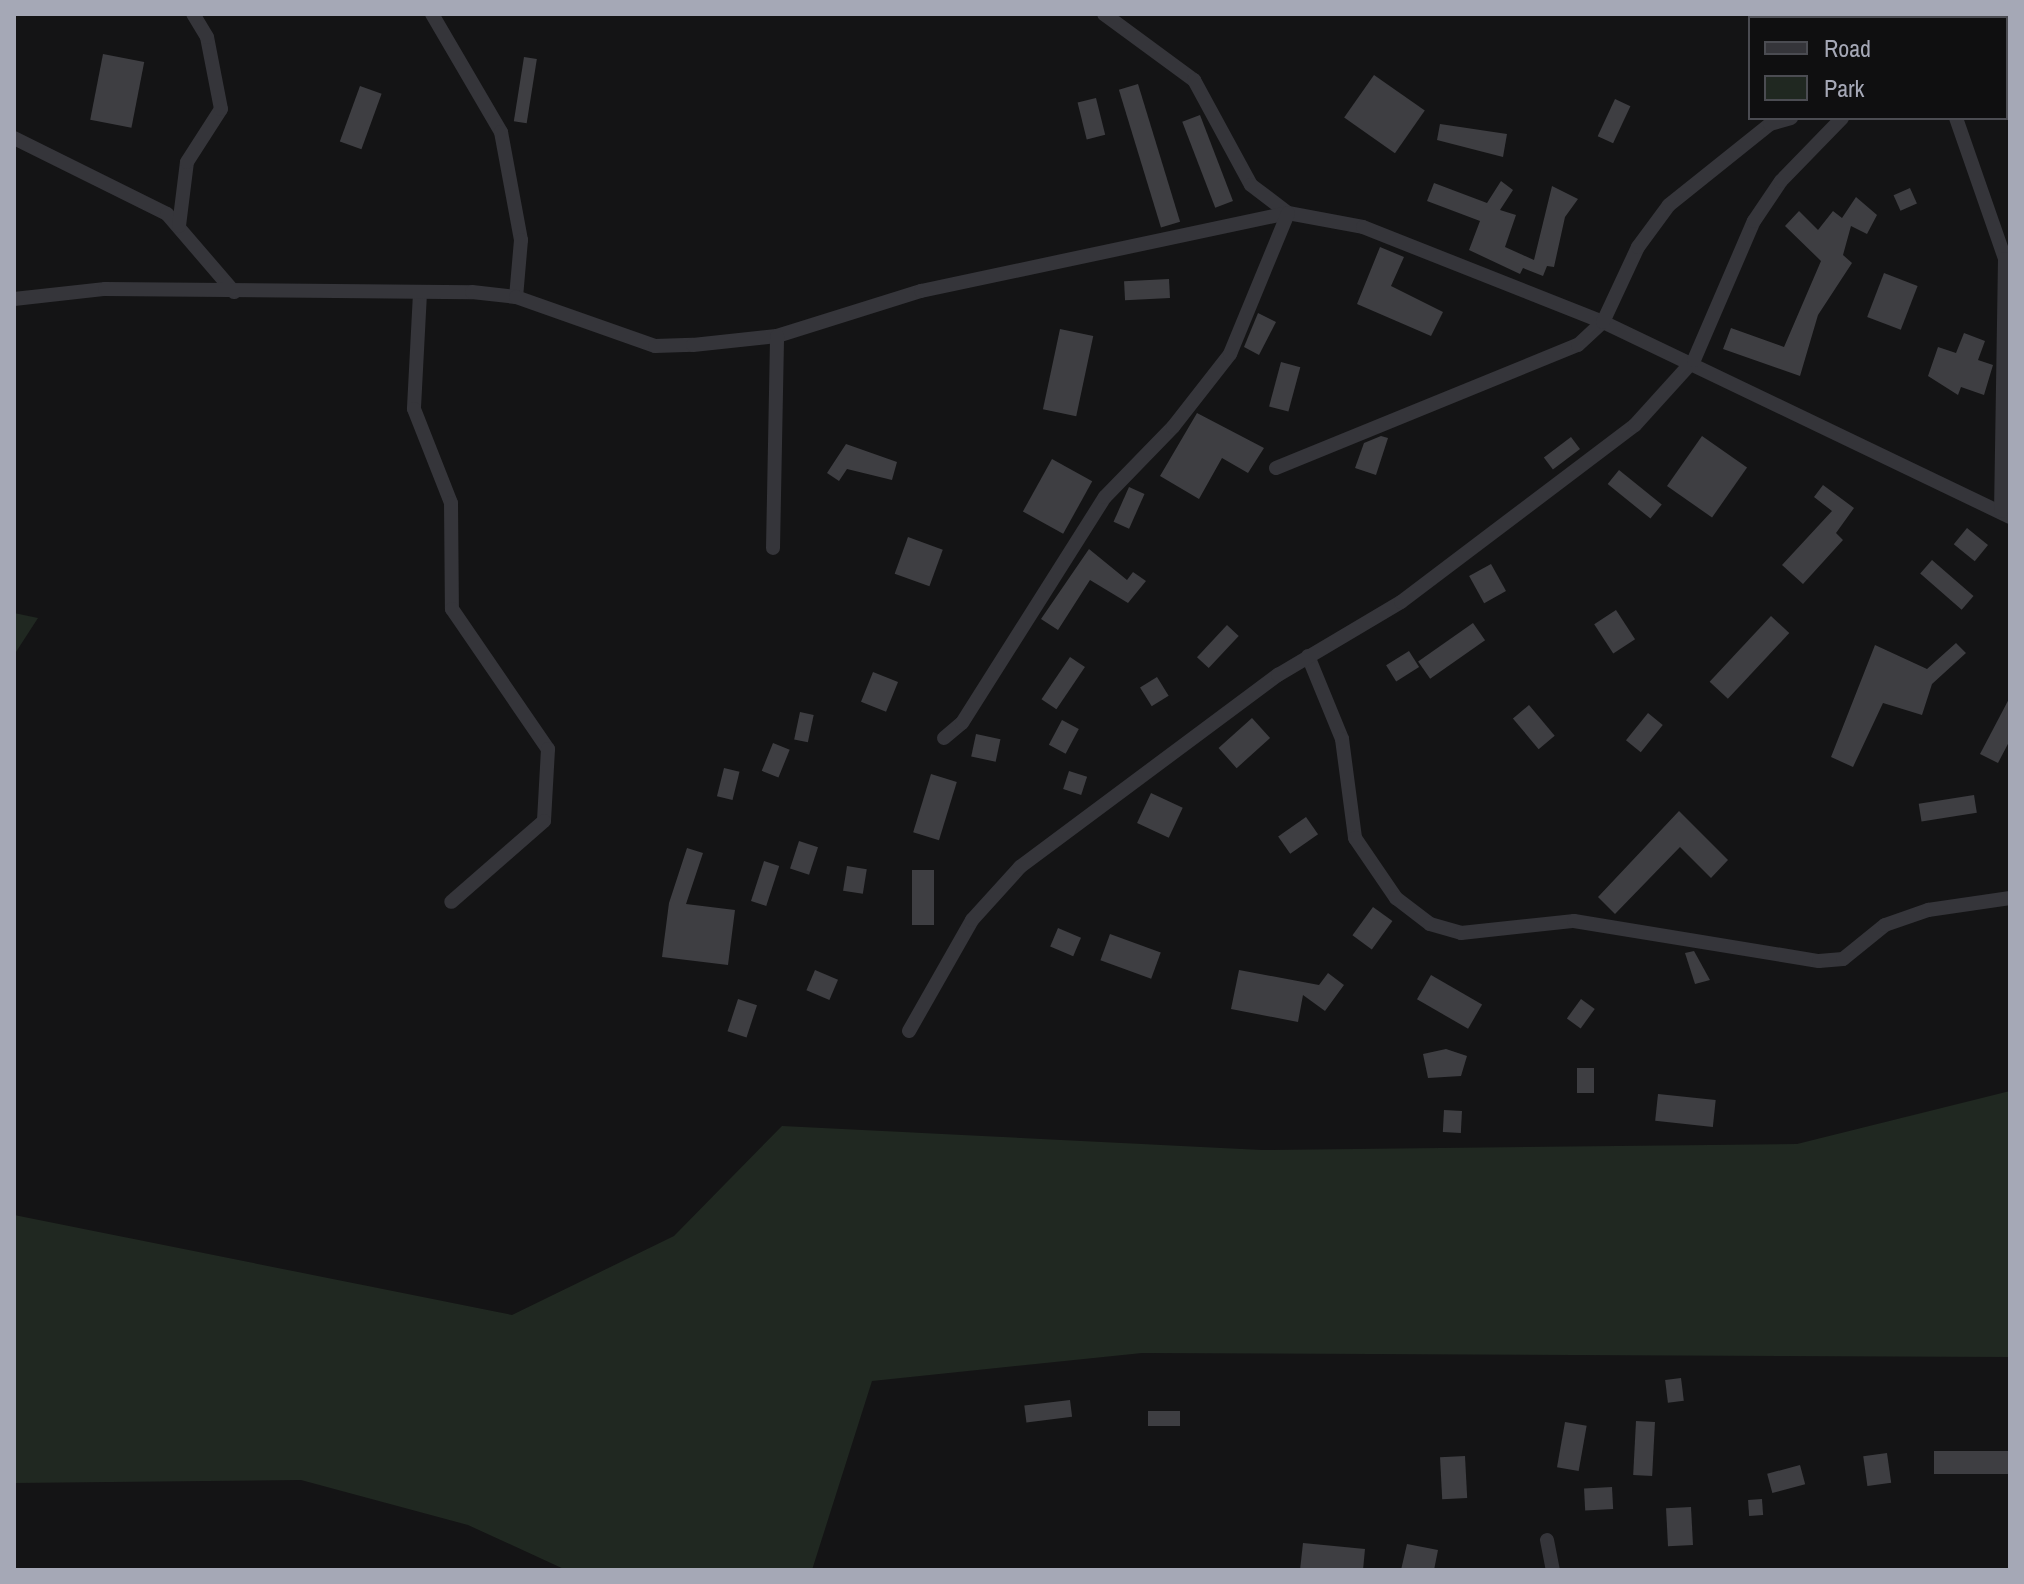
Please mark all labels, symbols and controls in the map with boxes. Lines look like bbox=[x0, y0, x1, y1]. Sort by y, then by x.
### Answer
legend bbox=[1748, 16, 2008, 120]
text: Road bbox=[1824, 32, 1871, 64]
text: Park bbox=[1824, 72, 1864, 104]

